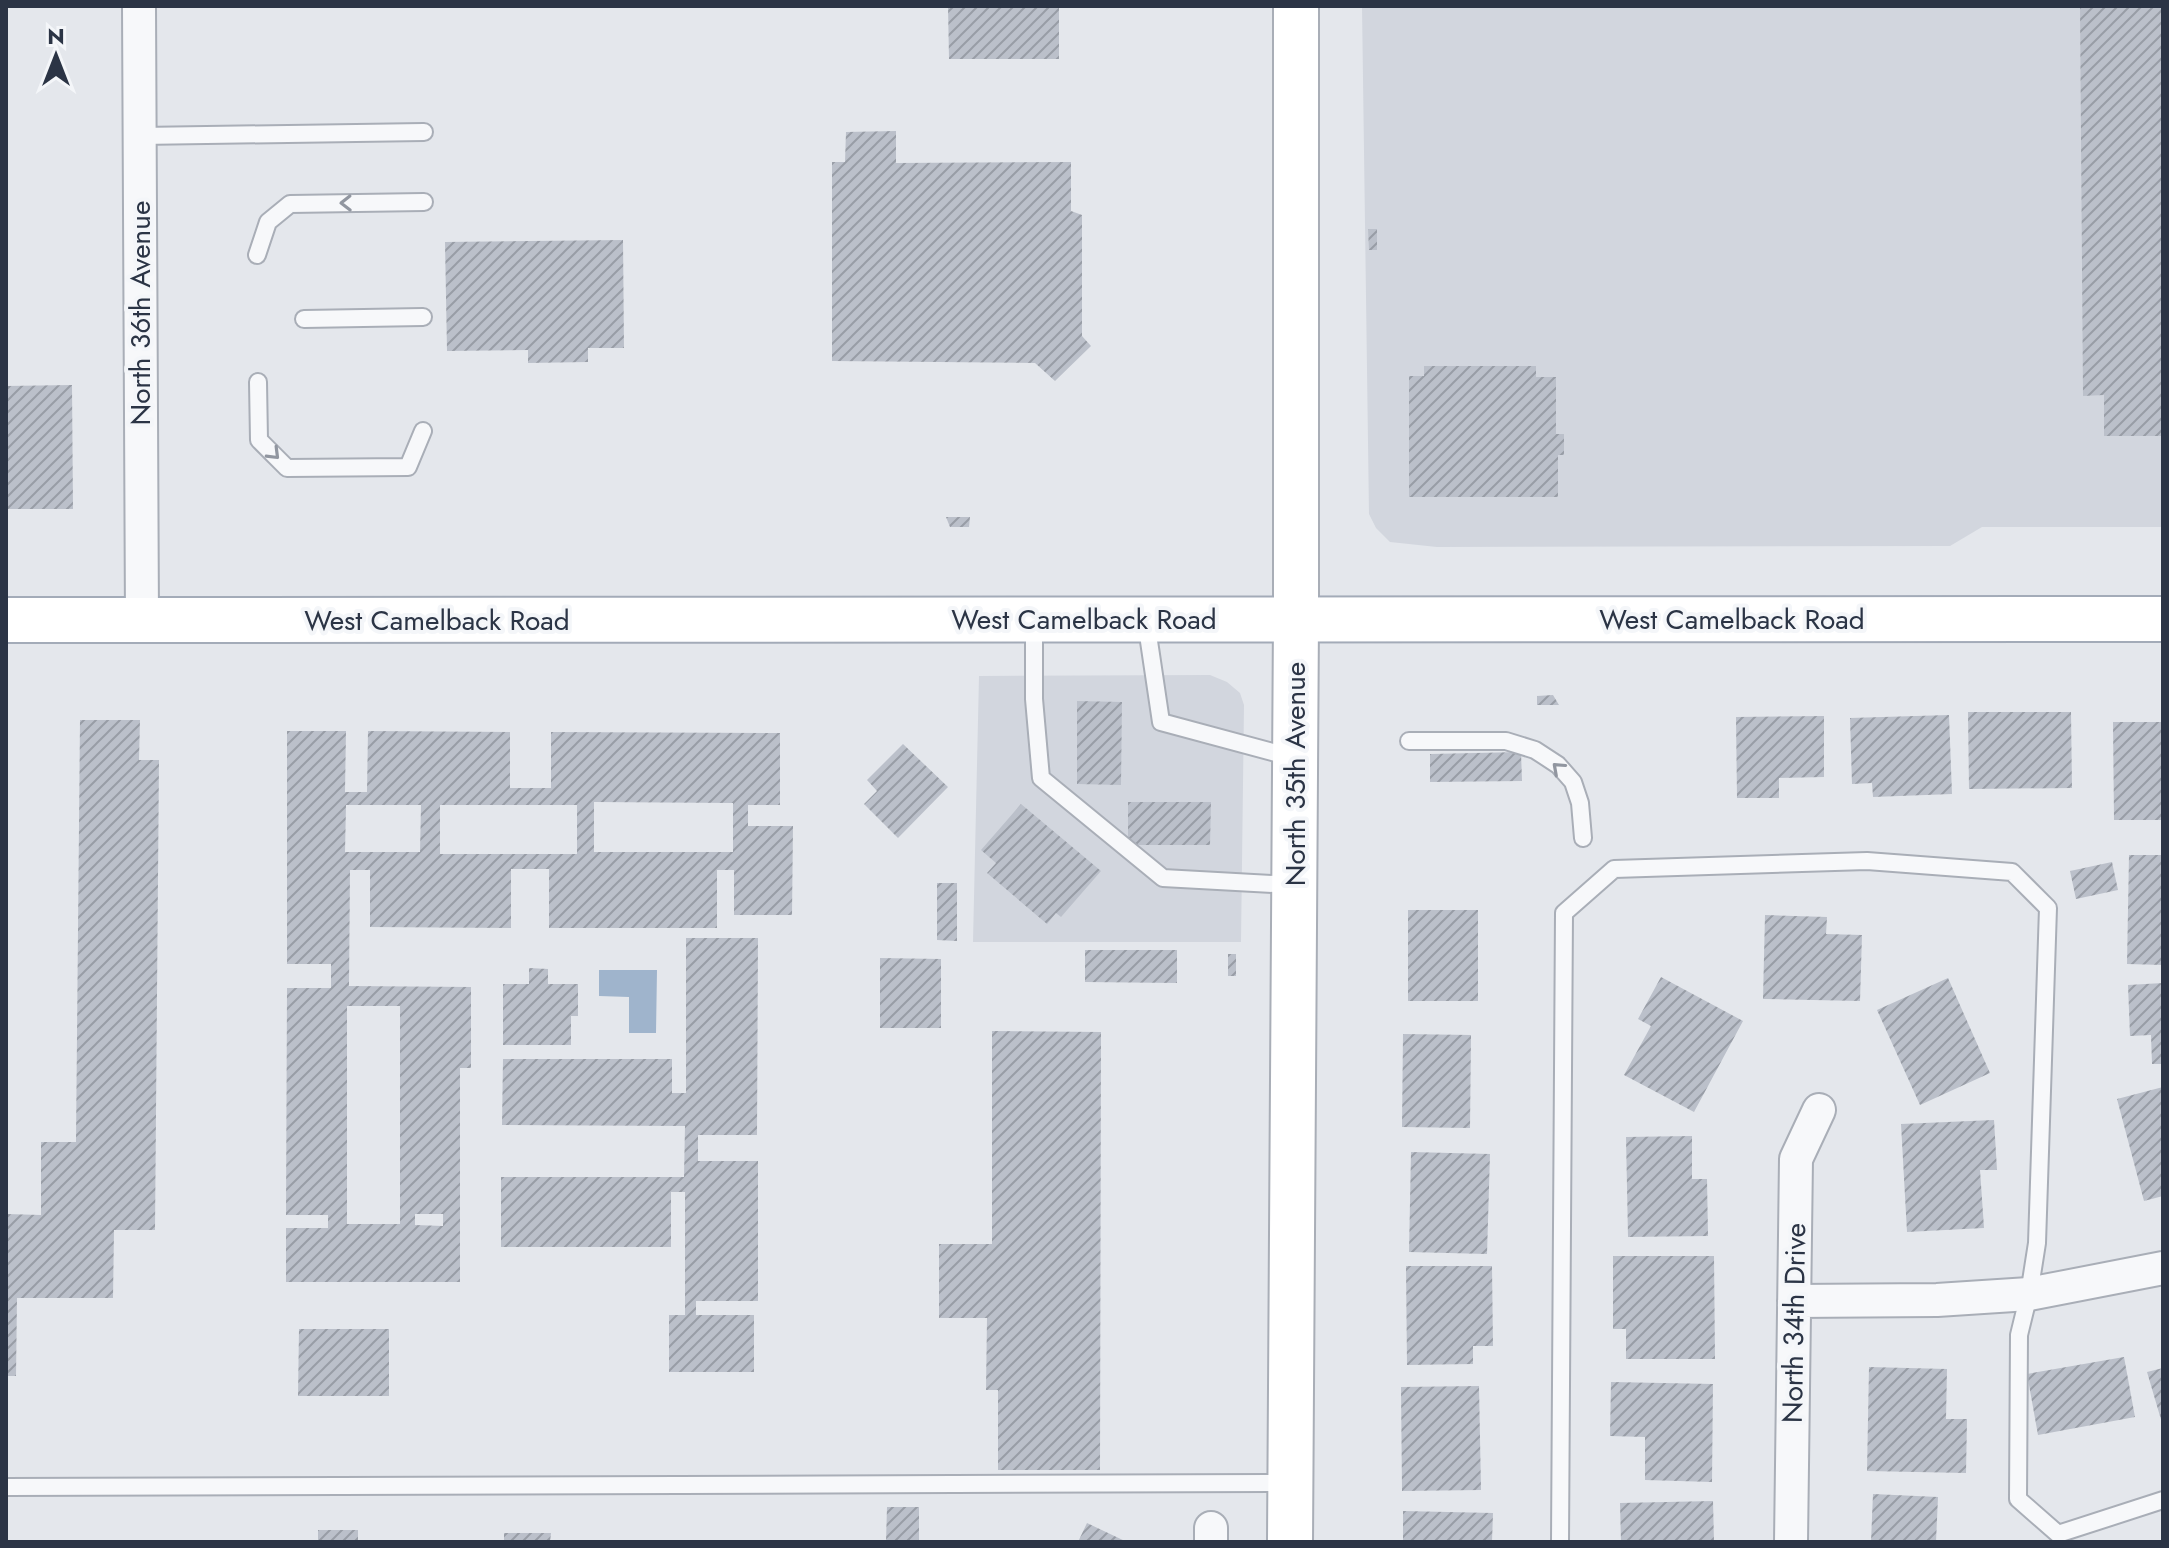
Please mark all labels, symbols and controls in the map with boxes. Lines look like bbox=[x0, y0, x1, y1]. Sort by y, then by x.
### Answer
north arrow bbox=[16, 16, 96, 96]
text: N bbox=[47, 20, 65, 52]
one-way arrow bbox=[339, 194, 352, 212]
street label: North 36th Avenue bbox=[120, 201, 161, 425]
one-way arrow bbox=[265, 445, 279, 459]
street label: West Camelback Road bbox=[951, 599, 1217, 640]
street label: West Camelback Road bbox=[1599, 599, 1865, 640]
street label: West Camelback Road bbox=[304, 600, 570, 641]
street label: North 35th Avenue bbox=[1275, 662, 1316, 886]
one-way arrow bbox=[1553, 763, 1568, 777]
street label: North 34th Drive bbox=[1772, 1223, 1816, 1423]

